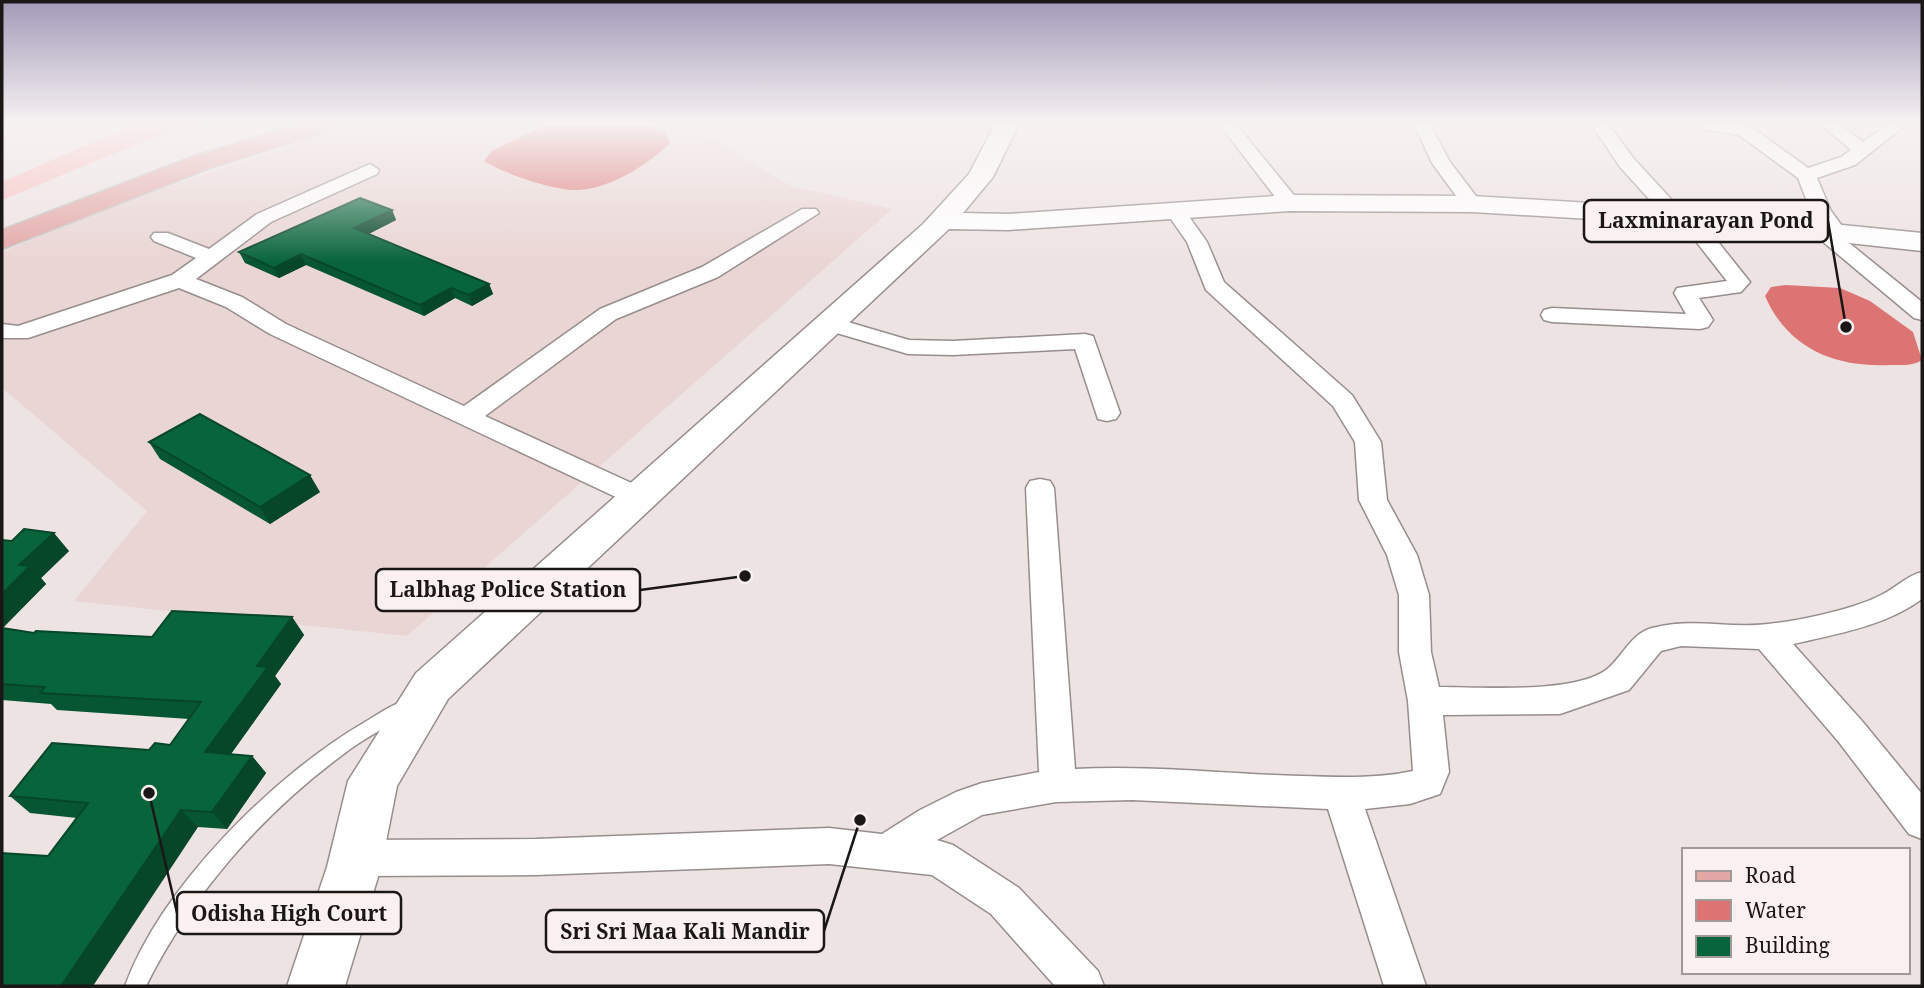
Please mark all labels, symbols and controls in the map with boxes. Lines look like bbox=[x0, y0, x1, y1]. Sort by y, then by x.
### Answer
callout: Laxminarayan Pond bbox=[1584, 200, 1828, 242]
text: Laxminarayan Pond bbox=[1598, 206, 1814, 234]
callout: Lalbhag Police Station bbox=[376, 569, 640, 611]
text: Lalbhag Police Station bbox=[390, 575, 626, 603]
legend bbox=[1682, 848, 1910, 974]
text: Road bbox=[1745, 861, 1796, 889]
callout: Odisha High Court bbox=[177, 892, 401, 934]
text: Water bbox=[1745, 896, 1806, 924]
text: Odisha High Court bbox=[191, 899, 387, 927]
callout: Sri Sri Maa Kali Mandir bbox=[546, 910, 824, 952]
text: Sri Sri Maa Kali Mandir bbox=[560, 917, 810, 945]
text: Building bbox=[1745, 931, 1830, 959]

